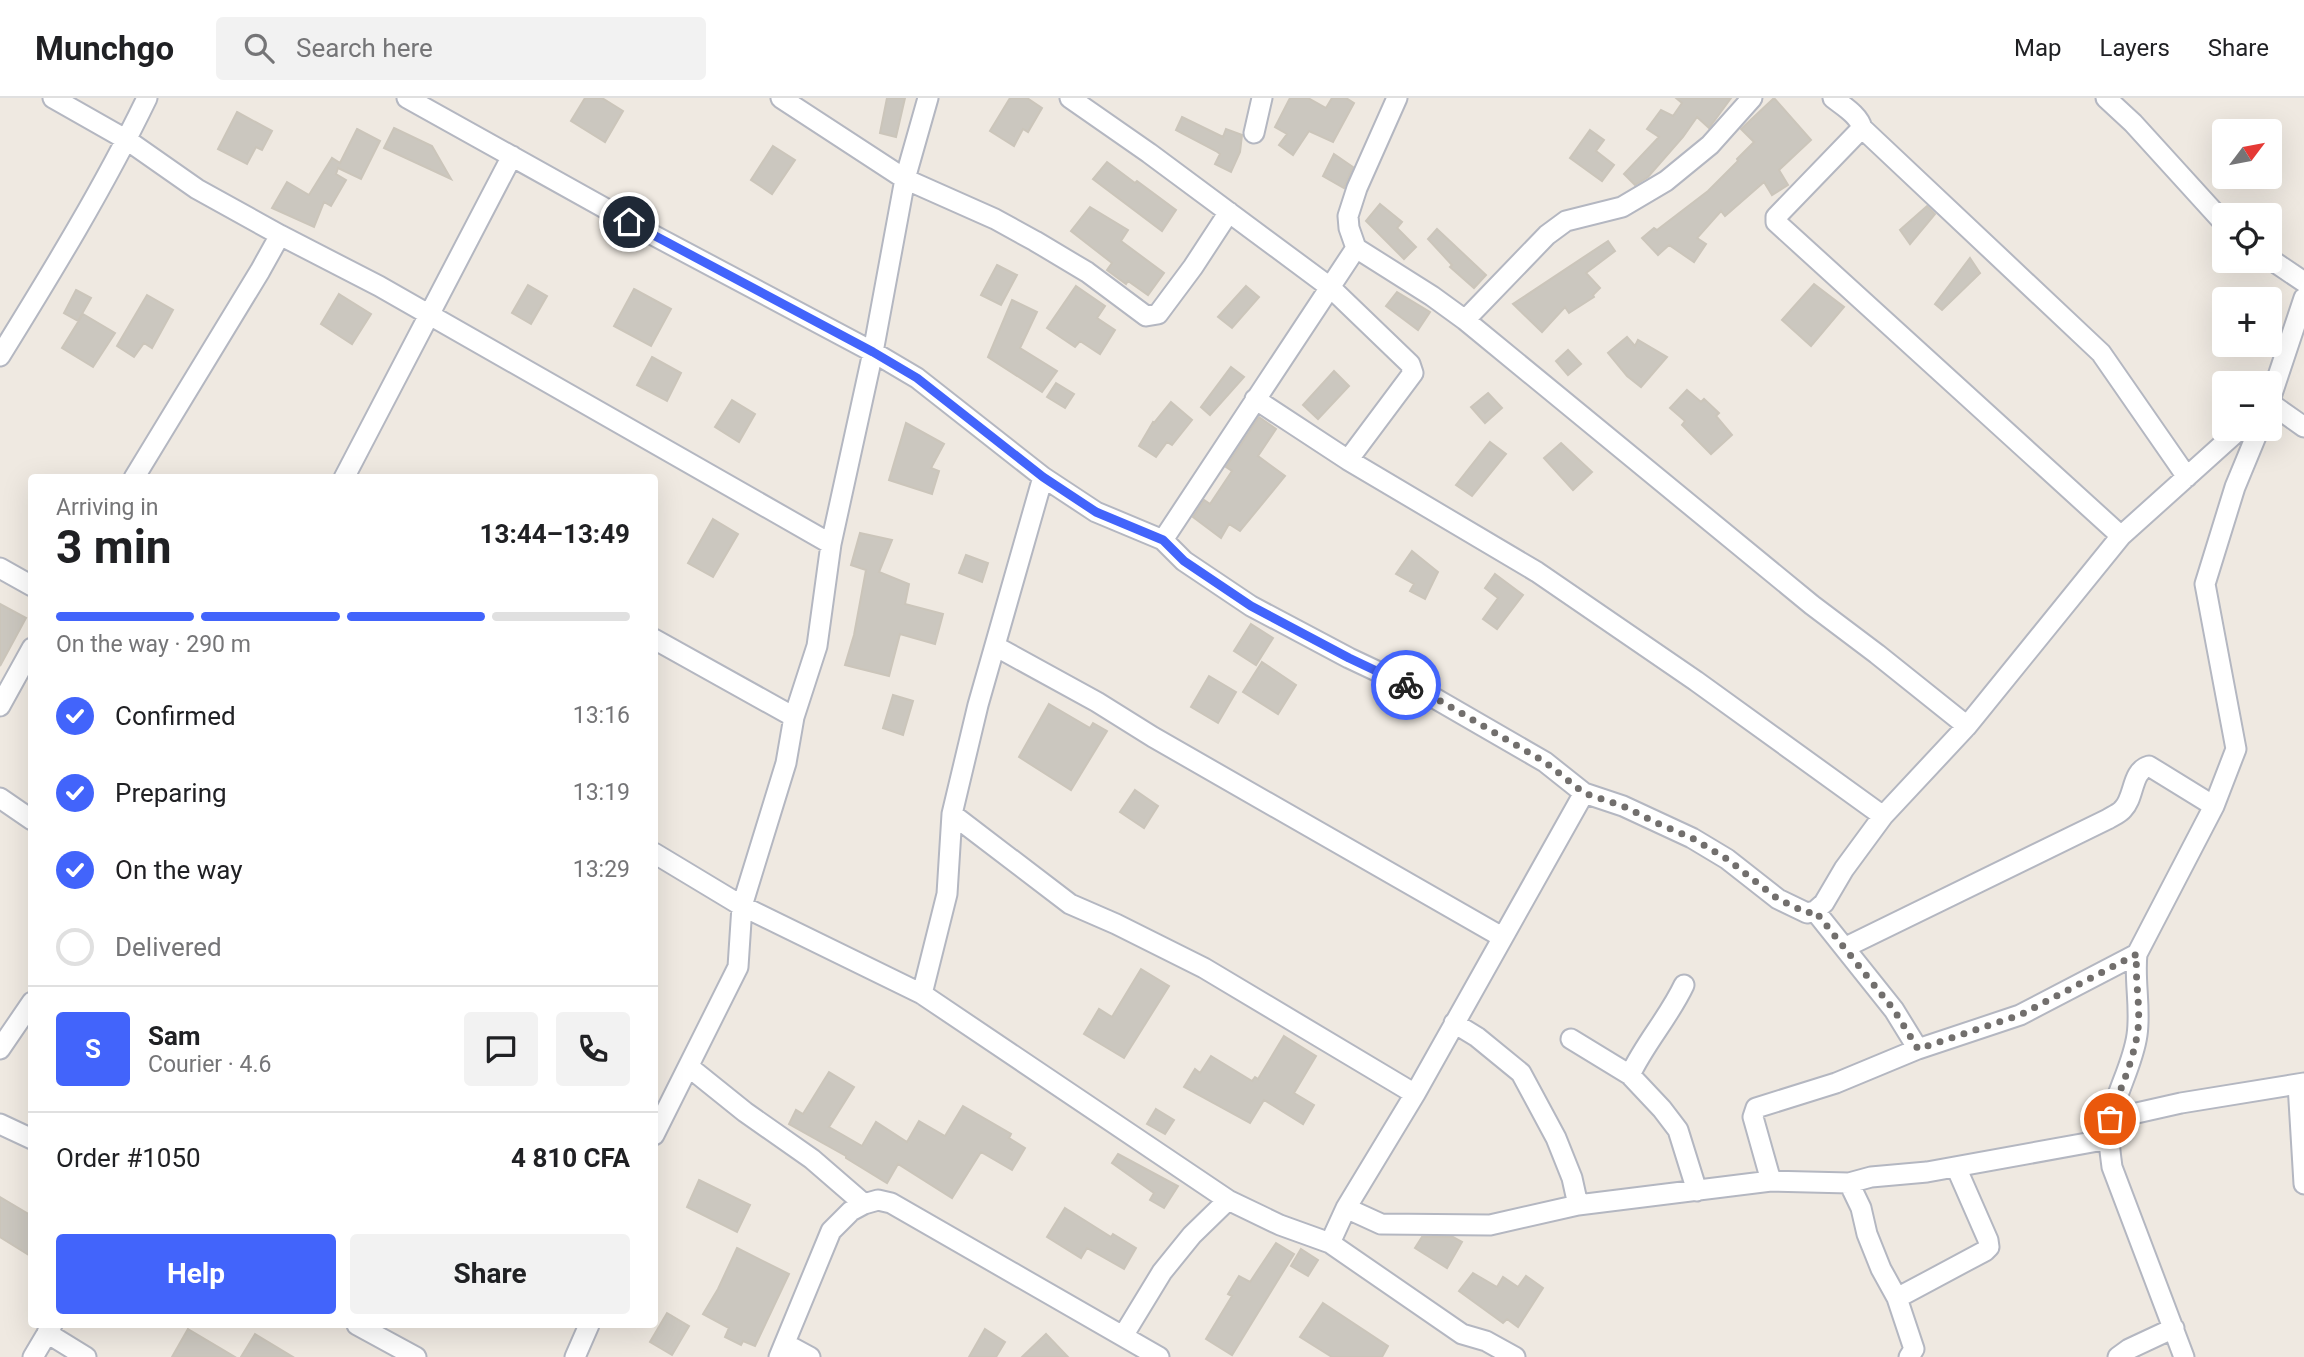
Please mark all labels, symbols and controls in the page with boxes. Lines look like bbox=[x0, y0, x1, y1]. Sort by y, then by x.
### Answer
search box bbox=[216, 17, 706, 80]
text: Munchgo bbox=[35, 29, 174, 68]
icon: search bbox=[240, 29, 278, 67]
text: Search here bbox=[296, 33, 433, 63]
text: Map bbox=[2014, 34, 2062, 62]
text: Layers bbox=[2100, 34, 2170, 62]
text: Share bbox=[2208, 34, 2269, 62]
north arrow bbox=[2212, 119, 2282, 189]
map controls bbox=[2212, 119, 2282, 441]
pin bbox=[599, 192, 659, 252]
icon: home bbox=[610, 203, 648, 241]
button: locate bbox=[2212, 203, 2282, 273]
button: + bbox=[2212, 287, 2282, 357]
button: − bbox=[2212, 371, 2282, 441]
text: Arriving in bbox=[56, 494, 159, 521]
text: 13:44–13:49 bbox=[480, 519, 630, 549]
text: 3 min bbox=[56, 520, 172, 574]
text: On the way · 290 m bbox=[56, 631, 251, 658]
courier bbox=[1371, 650, 1441, 720]
icon: bike bbox=[1387, 666, 1425, 704]
icon: check bbox=[56, 697, 94, 735]
text: Confirmed bbox=[115, 701, 236, 731]
text: 13:16 bbox=[573, 702, 630, 729]
icon: check bbox=[56, 774, 94, 812]
text: Preparing bbox=[115, 778, 227, 808]
text: 13:19 bbox=[573, 779, 630, 806]
icon: check bbox=[56, 851, 94, 889]
text: On the way bbox=[115, 855, 243, 885]
text: 13:29 bbox=[573, 856, 630, 883]
text: Delivered bbox=[115, 932, 222, 962]
button: chat bbox=[464, 1012, 538, 1086]
button: phone bbox=[556, 1012, 630, 1086]
text: Sam bbox=[148, 1021, 200, 1051]
text: S bbox=[85, 1034, 101, 1064]
text: Courier · 4.6 bbox=[148, 1051, 271, 1078]
pin bbox=[2080, 1089, 2140, 1149]
icon: bag bbox=[2091, 1100, 2129, 1138]
text: Order #1050 bbox=[56, 1143, 201, 1173]
text: 4 810 CFA bbox=[511, 1143, 630, 1173]
button: Help bbox=[56, 1234, 336, 1314]
button: Share bbox=[350, 1234, 630, 1314]

